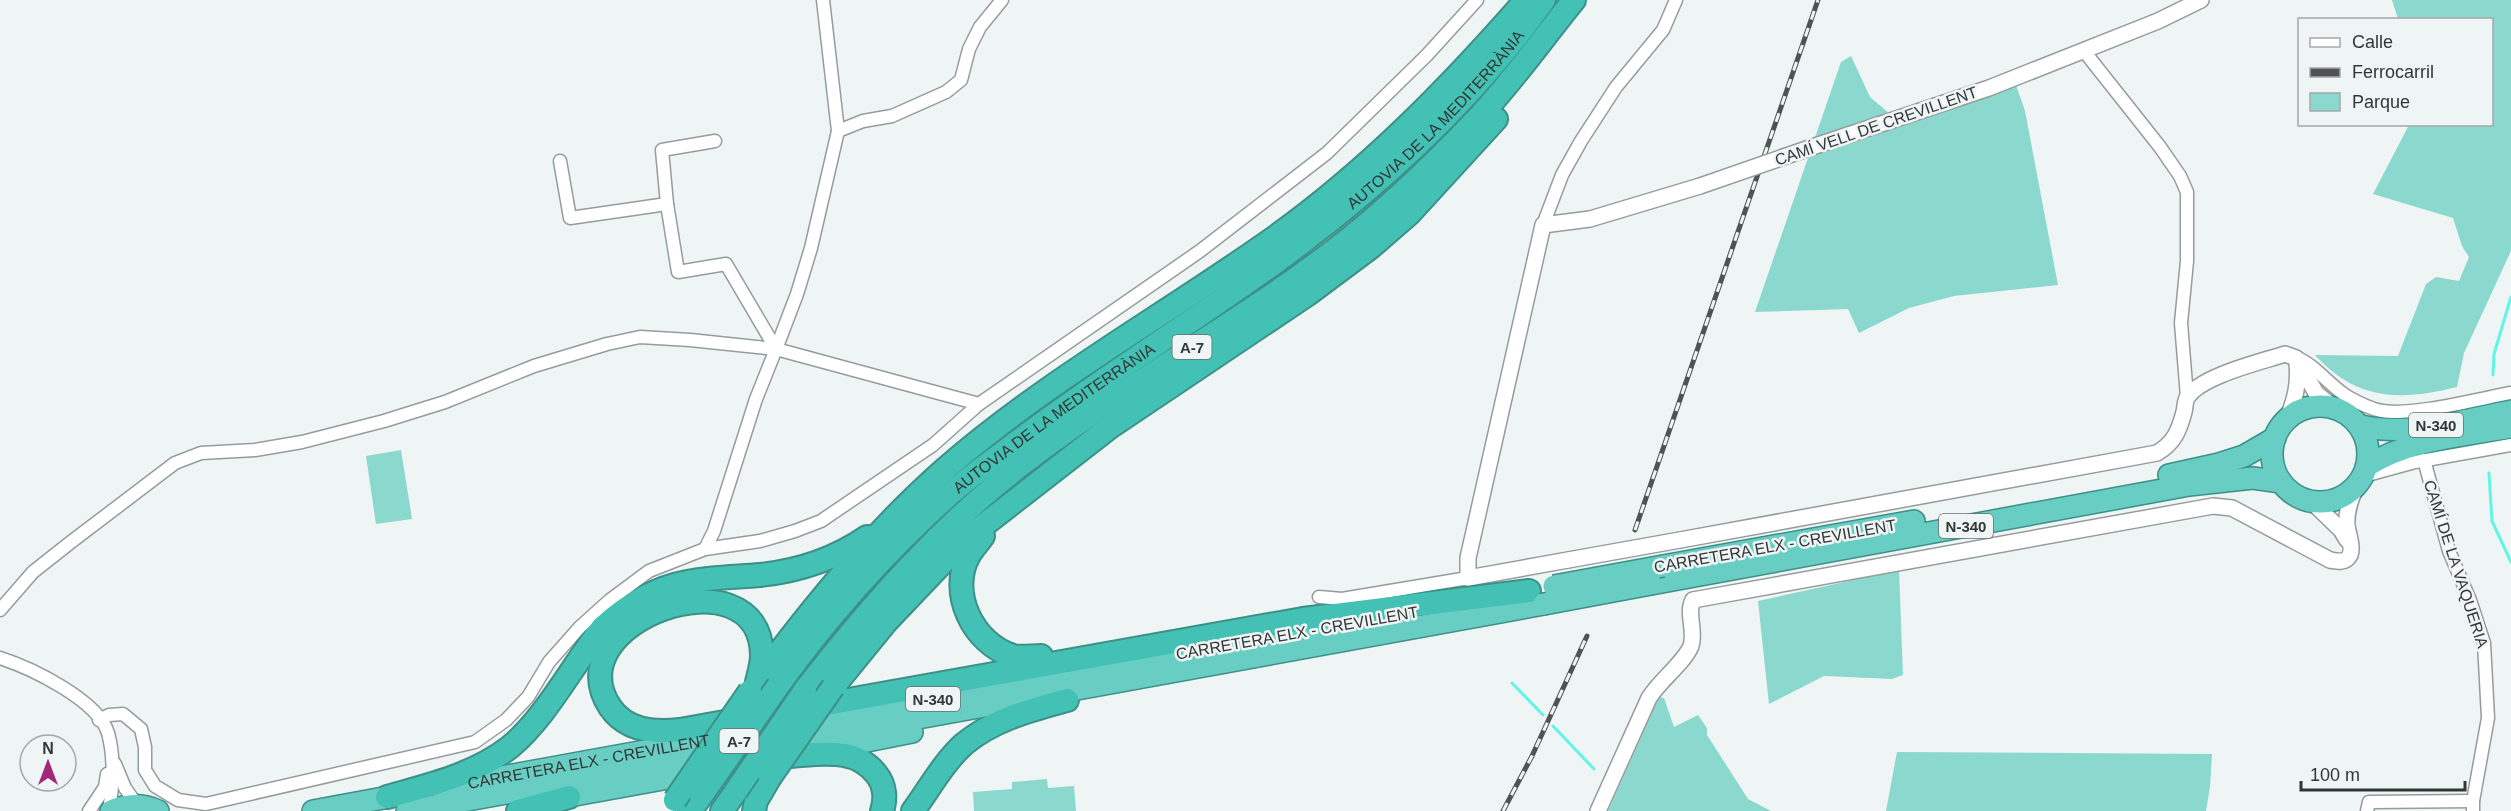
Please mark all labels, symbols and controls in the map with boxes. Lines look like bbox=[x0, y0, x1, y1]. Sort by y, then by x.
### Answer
legend bbox=[2298, 18, 2493, 126]
street label: AUTOVIA DE LA MEDITERRÀNIA bbox=[1343, 26, 1527, 212]
text: Calle bbox=[2352, 32, 2393, 52]
text: Ferrocarril bbox=[2352, 62, 2434, 82]
street label: CAMÍ VELL DE CREVILLENT bbox=[1772, 82, 1980, 169]
text: Parque bbox=[2352, 92, 2410, 112]
road number: A-7 bbox=[1172, 335, 1212, 359]
street label: AUTOVIA DE LA MEDITERRÀNIA bbox=[949, 339, 1158, 496]
road number: N-340 bbox=[2409, 413, 2463, 437]
street label: CAMÍ DE LA VAQUERIA bbox=[2421, 477, 2492, 651]
road number: N-340 bbox=[1939, 514, 1993, 538]
street label: CARRETERA ELX - CREVILLENT bbox=[1653, 516, 1898, 576]
street label: CARRETERA ELX - CREVILLENT bbox=[1175, 603, 1420, 663]
road number: N-340 bbox=[906, 687, 960, 711]
road number: A-7 bbox=[720, 729, 758, 753]
street label: CARRETERA ELX - CREVILLENT bbox=[466, 731, 711, 791]
north arrow bbox=[18, 733, 78, 793]
text: N bbox=[42, 740, 54, 757]
scale bar bbox=[2301, 754, 2464, 792]
text: 100 m bbox=[2310, 765, 2360, 785]

